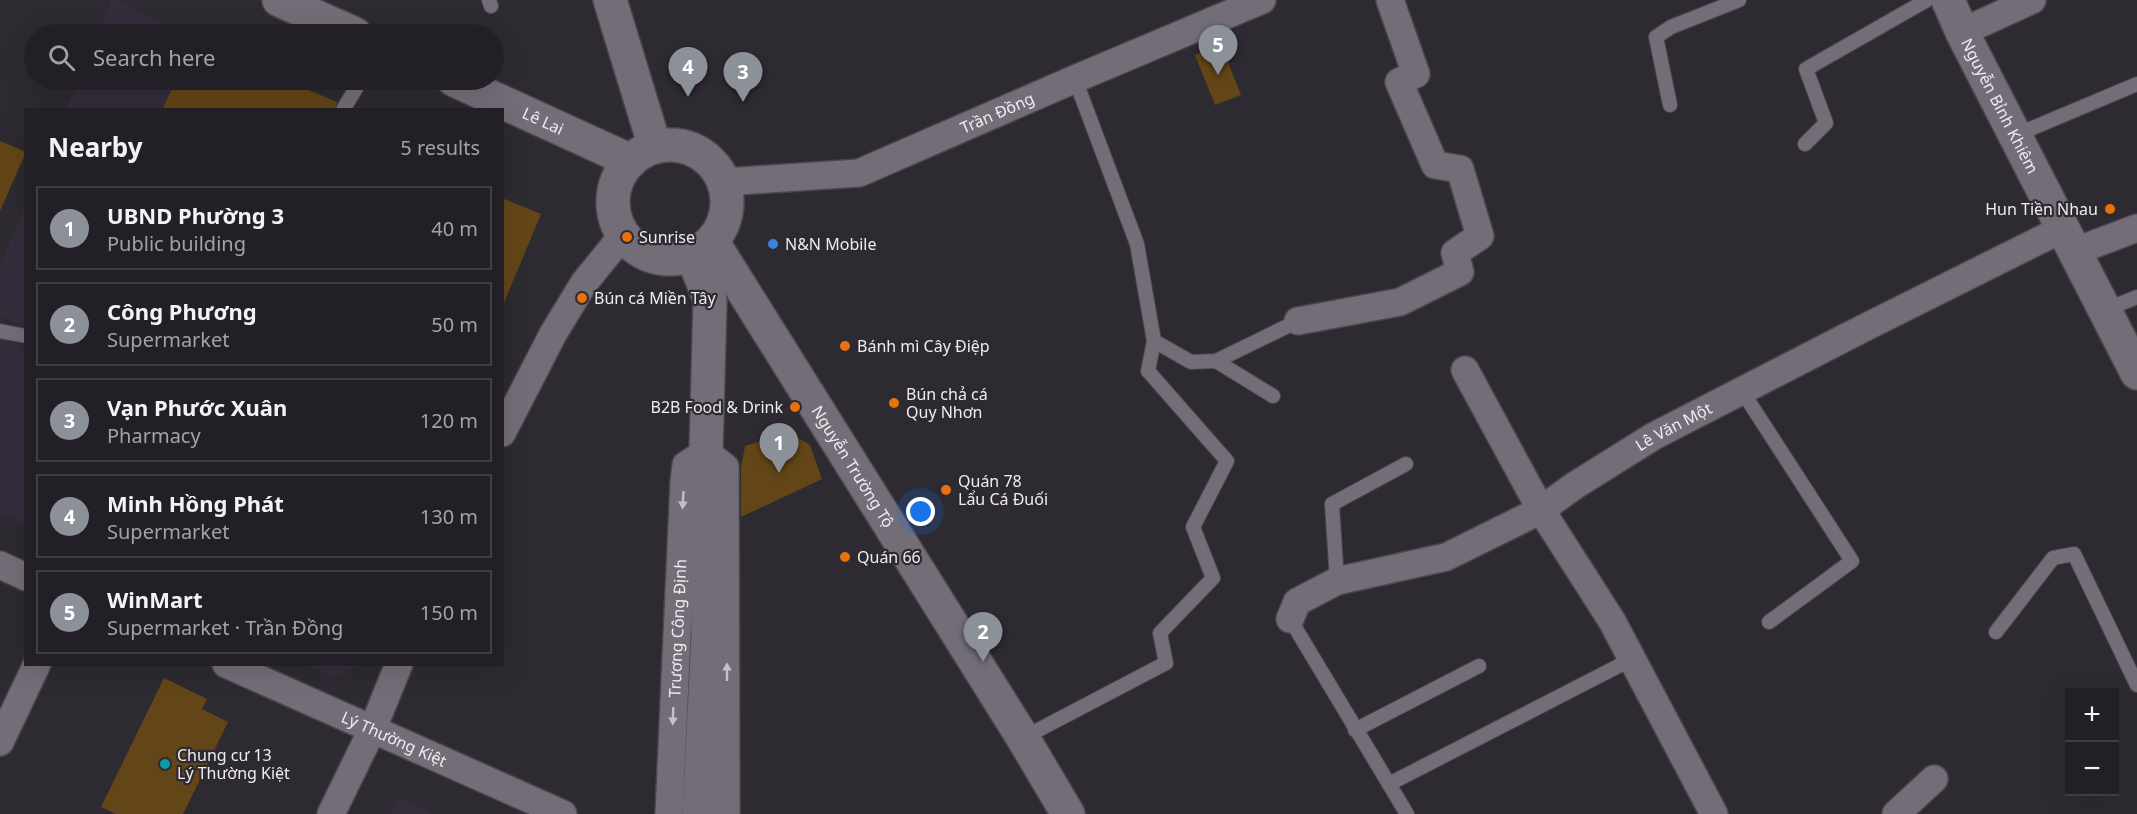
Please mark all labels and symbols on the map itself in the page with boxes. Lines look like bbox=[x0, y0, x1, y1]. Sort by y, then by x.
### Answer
pin: 5 bbox=[1198, 26, 1238, 75]
street label: Nguyễn Bỉnh Khiêm bbox=[1956, 34, 2044, 177]
pin: 4 bbox=[668, 48, 708, 97]
pin: 3 bbox=[724, 52, 762, 102]
street label: Trần Đồng bbox=[957, 87, 1038, 139]
street label: Lê Lai bbox=[519, 102, 567, 140]
place label: Hun Tiền Nhau bbox=[1985, 198, 2098, 220]
marker: Hun Tiền Nhau bbox=[2103, 202, 2117, 216]
place label: Sunrise bbox=[639, 226, 695, 248]
marker: Sunrise bbox=[620, 230, 634, 244]
place label: N&N Mobile bbox=[785, 233, 877, 255]
marker: N&N Mobile bbox=[766, 237, 780, 251]
place label: Bún cá Miền Tây bbox=[594, 287, 716, 309]
marker: Bún cá Miền Tây bbox=[575, 291, 589, 305]
place label: Bánh mì Cây Điệp bbox=[857, 335, 990, 357]
marker: Bánh mì Cây Điệp bbox=[838, 339, 852, 353]
place label: Bún chả cá Quy Nhơn bbox=[906, 383, 988, 423]
place label: B2B Food & Drink bbox=[651, 396, 783, 418]
marker: Bún chả cá Quy Nhơn bbox=[887, 396, 901, 410]
street label: Lê Văn Một bbox=[1631, 397, 1716, 456]
marker: B2B Food & Drink bbox=[788, 400, 802, 414]
street label: Nguyễn Trường Tộ bbox=[807, 401, 900, 532]
pin: 1 bbox=[760, 424, 798, 473]
place label: Quán 78 Lẩu Cá Đuối bbox=[958, 470, 1048, 510]
marker: Quán 78 Lẩu Cá Đuối bbox=[939, 483, 953, 497]
one-way arrow bbox=[679, 490, 688, 509]
your location bbox=[906, 497, 935, 526]
place label: Quán 66 bbox=[857, 546, 921, 568]
marker: Quán 66 bbox=[838, 550, 852, 564]
street label: Trương Công Định bbox=[663, 558, 692, 698]
pin: 2 bbox=[964, 612, 1002, 662]
one-way arrow bbox=[722, 662, 732, 681]
street label: Lý Thường Kiệt bbox=[338, 706, 450, 772]
one-way arrow bbox=[668, 706, 677, 725]
place label: Chung cư 13 Lý Thường Kiệt bbox=[177, 744, 290, 784]
marker: Chung cư 13 Lý Thường Kiệt bbox=[158, 757, 172, 771]

